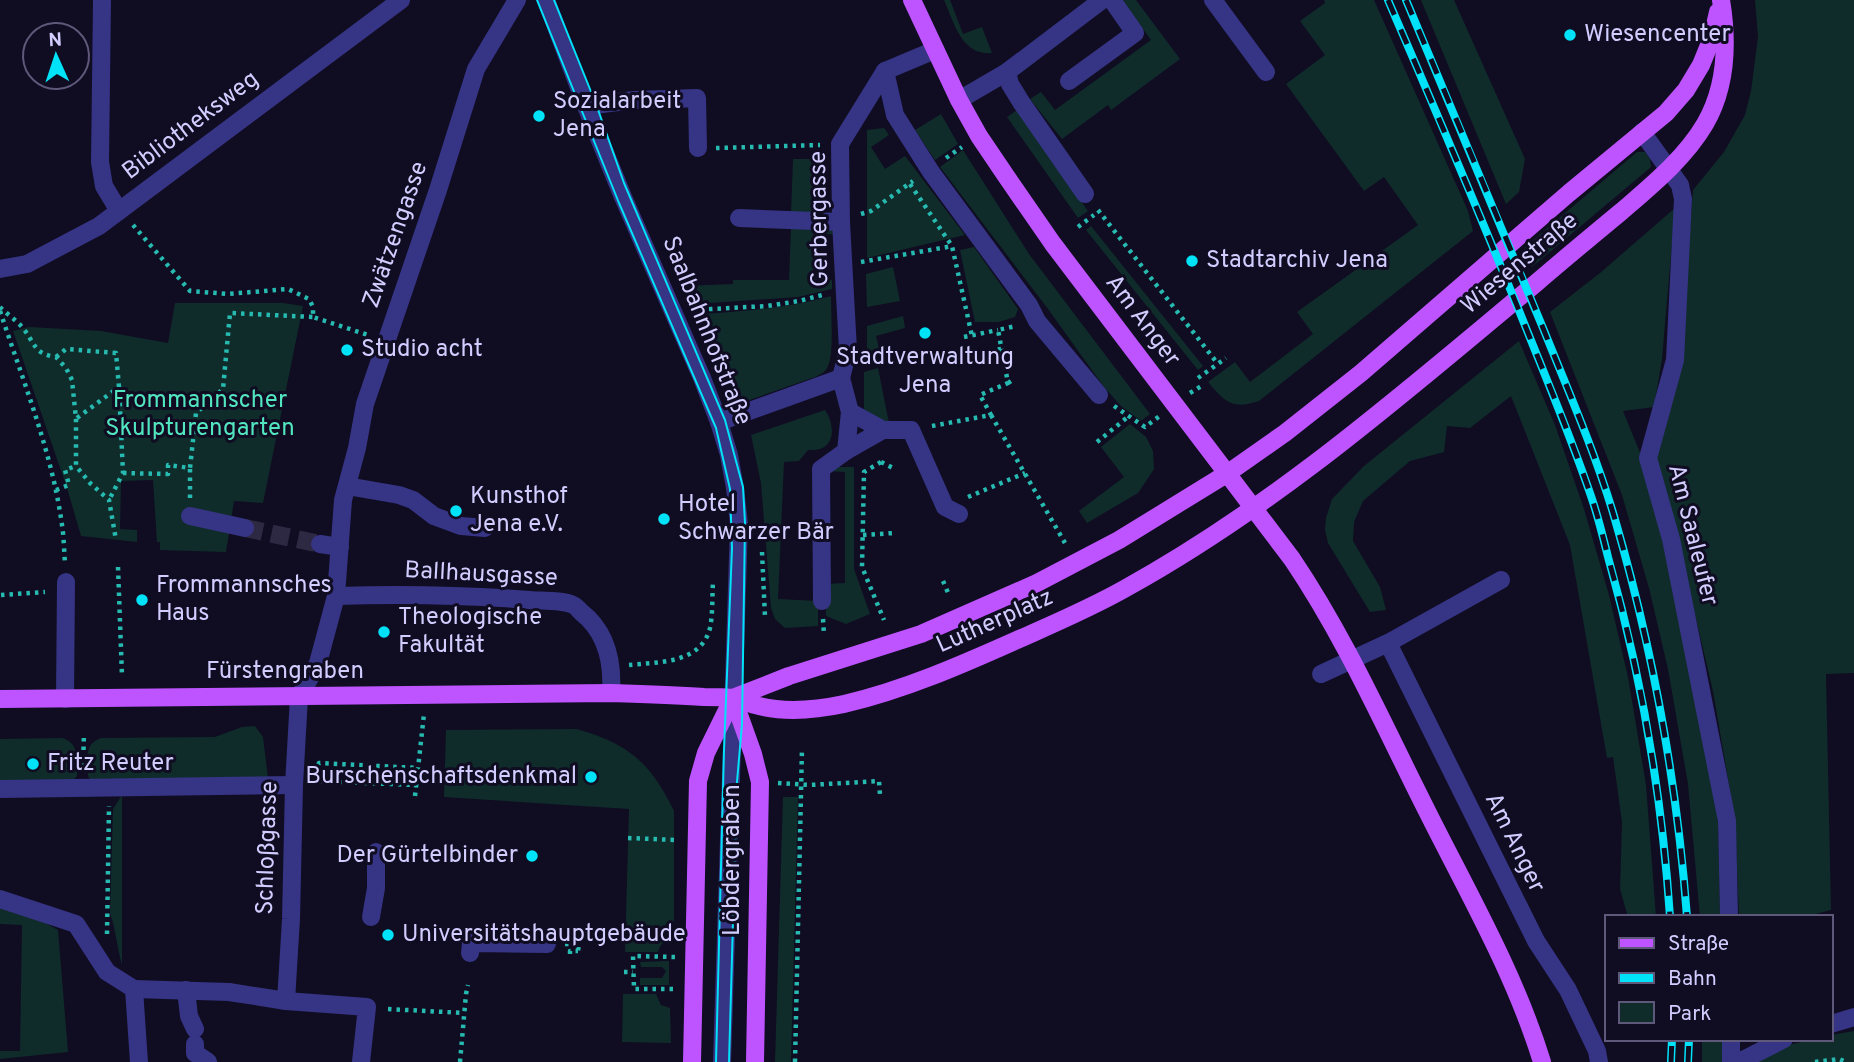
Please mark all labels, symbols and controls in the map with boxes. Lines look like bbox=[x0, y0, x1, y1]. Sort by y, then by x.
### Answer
place label: Wiesencenter bbox=[1584, 20, 1731, 50]
north arrow bbox=[21, 21, 91, 91]
marker: Wiesencenter bbox=[1562, 27, 1578, 43]
text: N bbox=[48, 29, 63, 53]
street label: Bibliotheksweg bbox=[117, 65, 265, 187]
place label: Sozialarbeit Jena bbox=[553, 87, 681, 145]
marker: Sozialarbeit Jena bbox=[531, 108, 547, 124]
street label: Gerbergasse bbox=[804, 151, 836, 287]
street label: Zwätzengasse bbox=[357, 158, 435, 312]
street label: Wiesenstraße bbox=[1455, 206, 1585, 322]
street label: Saalbahnhofstraße bbox=[654, 232, 758, 430]
place label: Stadtarchiv Jena bbox=[1206, 246, 1388, 276]
marker: Stadtarchiv Jena bbox=[1184, 253, 1200, 269]
street label: Am Anger bbox=[1098, 269, 1186, 373]
marker: Stadtverwaltung Jena bbox=[917, 325, 933, 341]
place label: Studio acht bbox=[361, 335, 483, 365]
marker: Studio acht bbox=[339, 342, 355, 358]
place label: Stadtverwaltung Jena bbox=[836, 343, 1014, 401]
park label: Frommannscher Skulpturengarten bbox=[105, 386, 295, 444]
street label: Am Saaleufer bbox=[1660, 461, 1724, 609]
place label: Kunsthof Jena e.V. bbox=[470, 482, 568, 540]
place label: Hotel Schwarzer Bär bbox=[678, 490, 834, 548]
marker: Kunsthof Jena e.V. bbox=[448, 503, 464, 519]
marker: Hotel Schwarzer Bär bbox=[656, 511, 672, 527]
street label: Ballhausgasse bbox=[404, 556, 558, 594]
place label: Frommannsches Haus bbox=[156, 571, 332, 629]
street label: Lutherplatz bbox=[932, 583, 1058, 661]
marker: Frommannsches Haus bbox=[134, 592, 150, 608]
place label: Theologische Fakultät bbox=[398, 603, 542, 661]
marker: Theologische Fakultät bbox=[376, 624, 392, 640]
street label: Fürstengraben bbox=[206, 657, 364, 687]
place label: Fritz Reuter bbox=[47, 749, 174, 779]
marker: Fritz Reuter bbox=[25, 756, 41, 772]
place label: Burschenschaftsdenkmal bbox=[305, 762, 577, 792]
marker: Burschenschaftsdenkmal bbox=[583, 769, 599, 785]
street label: Schloßgasse bbox=[251, 781, 285, 915]
street label: Löbdergraben bbox=[718, 784, 748, 936]
street label: Am Anger bbox=[1477, 788, 1551, 898]
place label: Der Gürtelbinder bbox=[337, 841, 518, 871]
marker: Der Gürtelbinder bbox=[524, 848, 540, 864]
legend bbox=[1605, 915, 1833, 1041]
place label: Universitätshauptgebäude bbox=[402, 920, 686, 950]
marker: Universitätshauptgebäude bbox=[380, 927, 396, 943]
text: Straße bbox=[1668, 931, 1729, 958]
text: Bahn bbox=[1668, 966, 1717, 993]
text: Park bbox=[1668, 1001, 1711, 1028]

